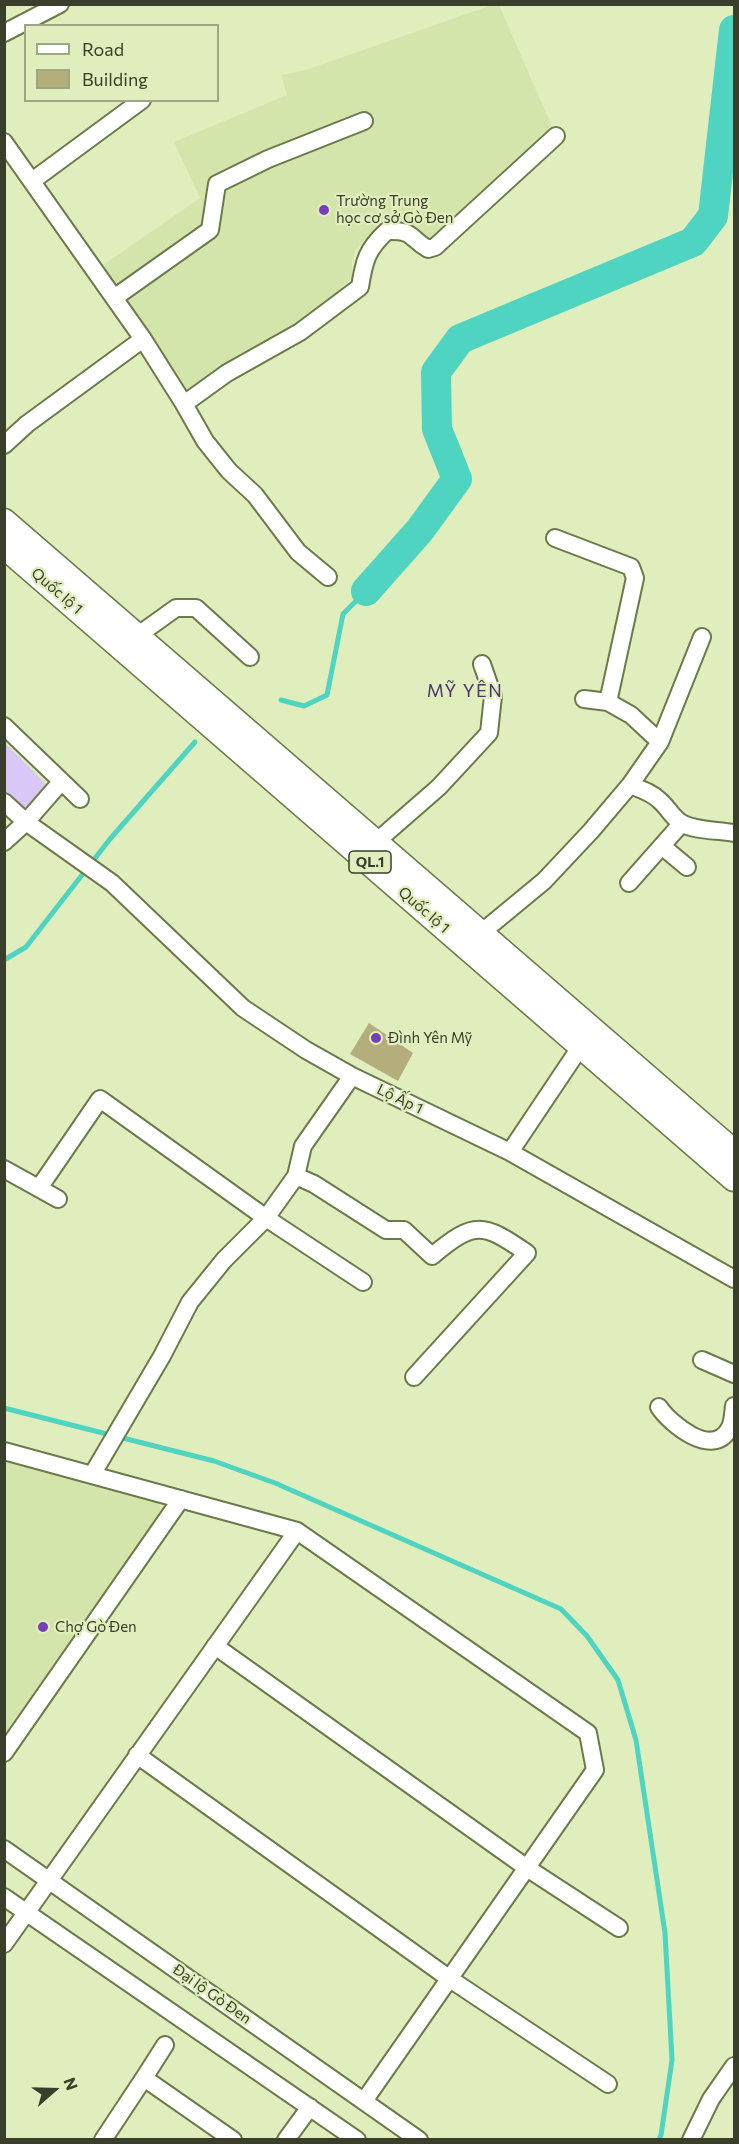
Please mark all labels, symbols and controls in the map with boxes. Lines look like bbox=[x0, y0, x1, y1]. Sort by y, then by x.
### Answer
legend bbox=[24, 24, 219, 102]
text: Road bbox=[82, 38, 124, 60]
text: Building bbox=[82, 68, 148, 90]
place label: Trường Trung học cơ sở Gò Đen bbox=[336, 192, 453, 227]
marker: Trường Trung học cơ sở Gò Đen bbox=[317, 203, 331, 217]
street label: Quốc lộ 1 bbox=[28, 564, 86, 618]
district label: MỸ YÊN bbox=[427, 680, 503, 702]
road number: QL.1 bbox=[349, 851, 391, 873]
street label: Quốc lộ 1 bbox=[395, 883, 453, 937]
place label: Đình Yên Mỹ bbox=[388, 1029, 472, 1047]
marker: Đình Yên Mỹ bbox=[369, 1031, 383, 1045]
street label: Lộ Ấp 1 bbox=[374, 1080, 426, 1118]
place label: Chợ Gò Đen bbox=[55, 1618, 137, 1636]
marker: Chợ Gò Đen bbox=[36, 1620, 50, 1634]
street label: Đại lộ Gò Đen bbox=[169, 1960, 255, 2028]
north arrow bbox=[24, 2060, 84, 2120]
text: N bbox=[60, 2075, 82, 2093]

